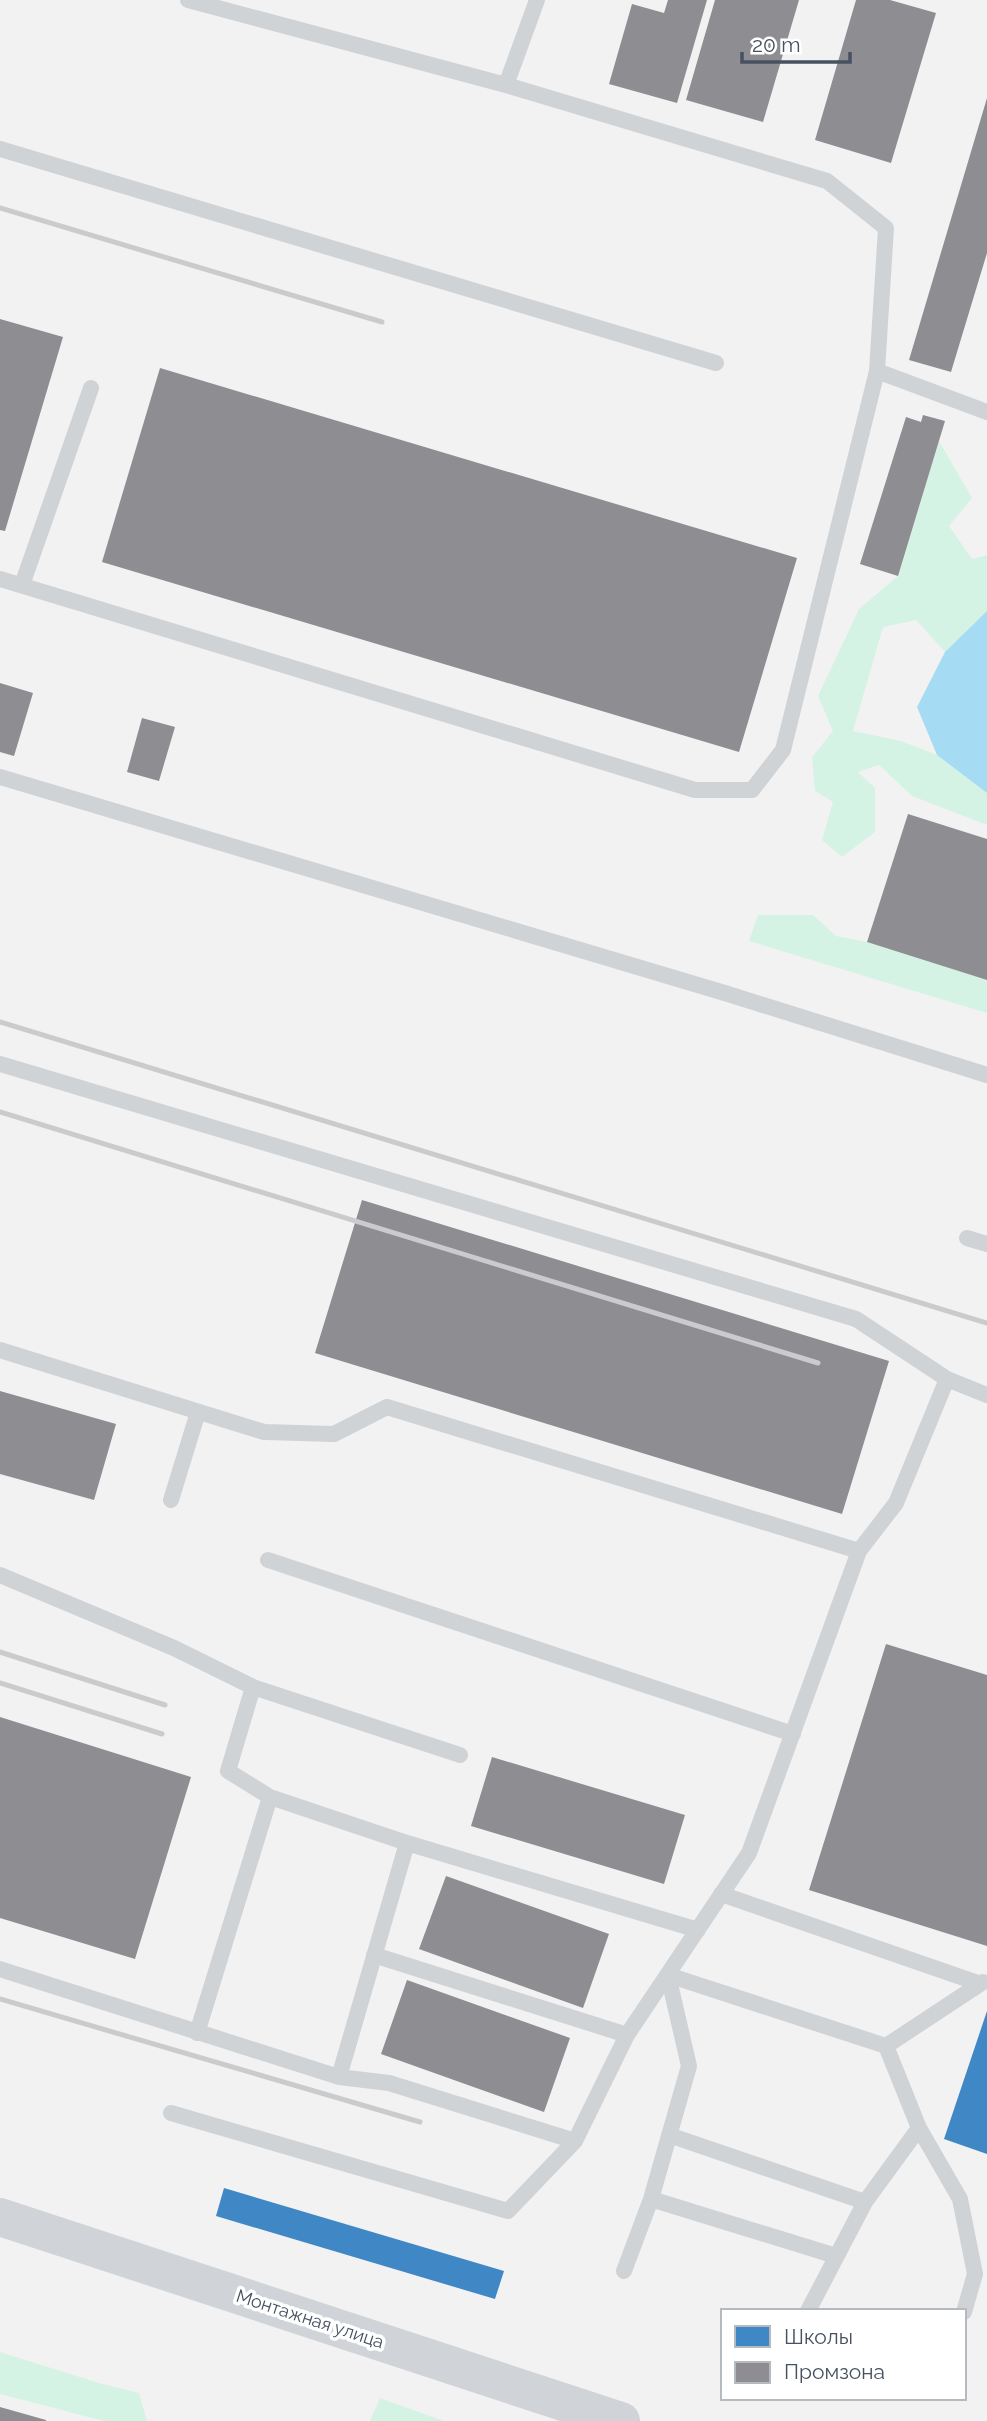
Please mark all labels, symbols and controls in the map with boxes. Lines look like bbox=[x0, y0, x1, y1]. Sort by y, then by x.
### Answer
scale bar bbox=[742, 21, 850, 65]
text: 20 m bbox=[752, 32, 800, 57]
street label: Монтажная улица bbox=[234, 2285, 387, 2352]
legend bbox=[721, 2309, 966, 2400]
text: Школы bbox=[784, 2324, 853, 2349]
text: Промзона bbox=[784, 2359, 885, 2384]

